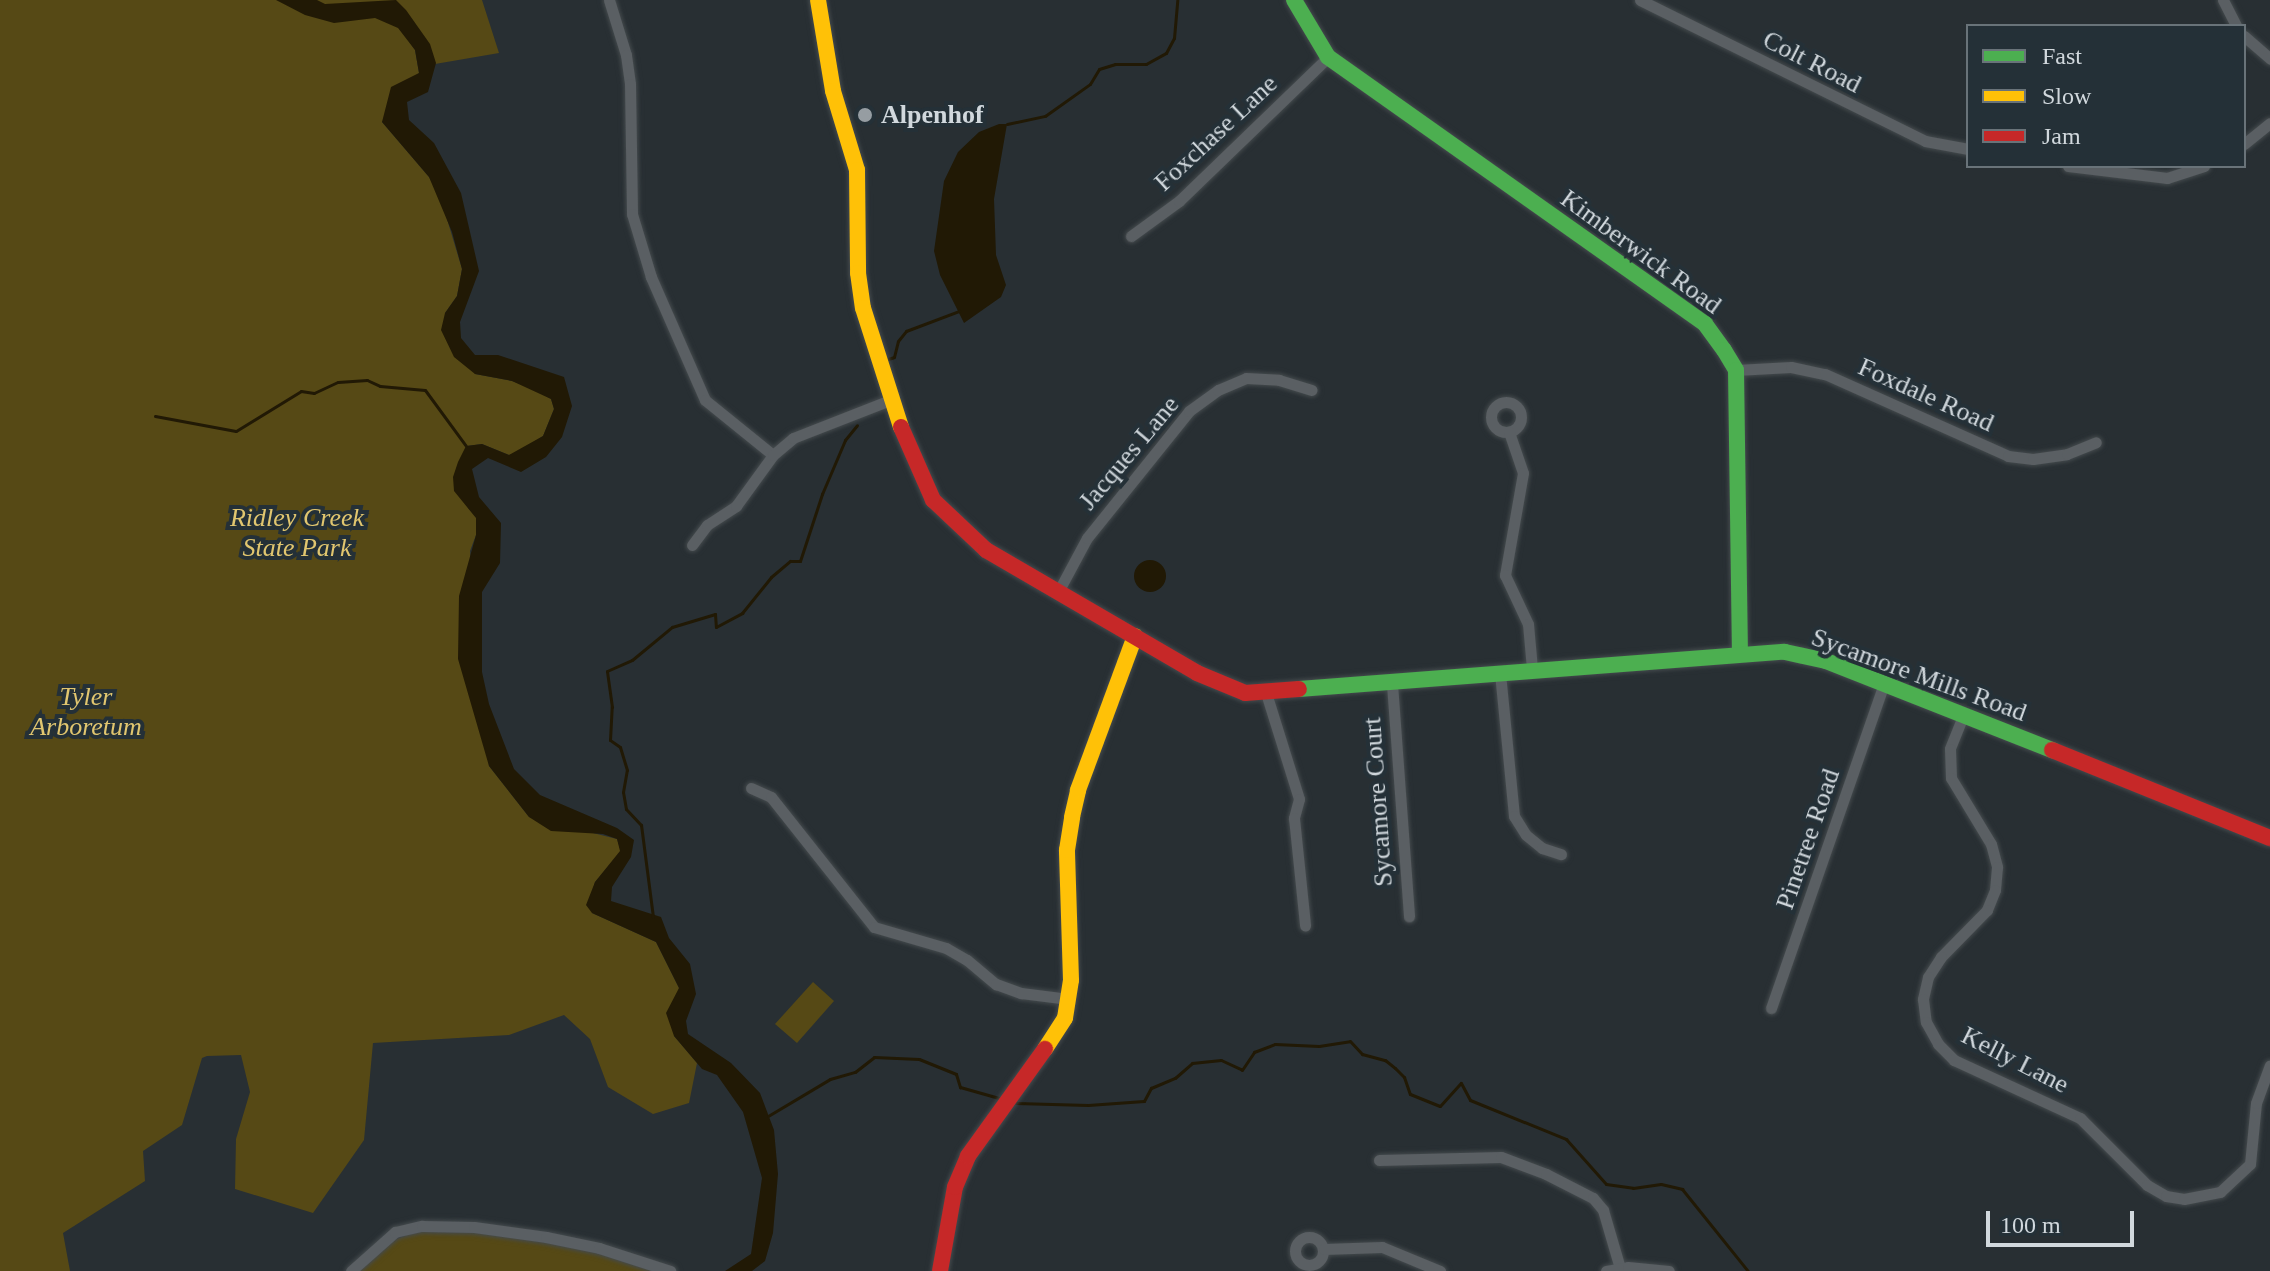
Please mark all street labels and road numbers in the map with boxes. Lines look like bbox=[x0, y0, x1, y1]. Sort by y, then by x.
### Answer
street label: Colt Road bbox=[1758, 24, 1866, 100]
street label: Foxchase Lane bbox=[1148, 68, 1284, 198]
street label: Kimberwick Road bbox=[1554, 183, 1728, 321]
street label: Foxdale Road bbox=[1853, 351, 1999, 439]
street label: Jacques Lane bbox=[1072, 390, 1186, 516]
street label: Sycamore Mills Road bbox=[1807, 622, 2031, 728]
street label: Sycamore Court bbox=[1357, 716, 1399, 888]
street label: Pinetree Road bbox=[1769, 765, 1847, 913]
street label: Kelly Lane bbox=[1956, 1020, 2074, 1100]

